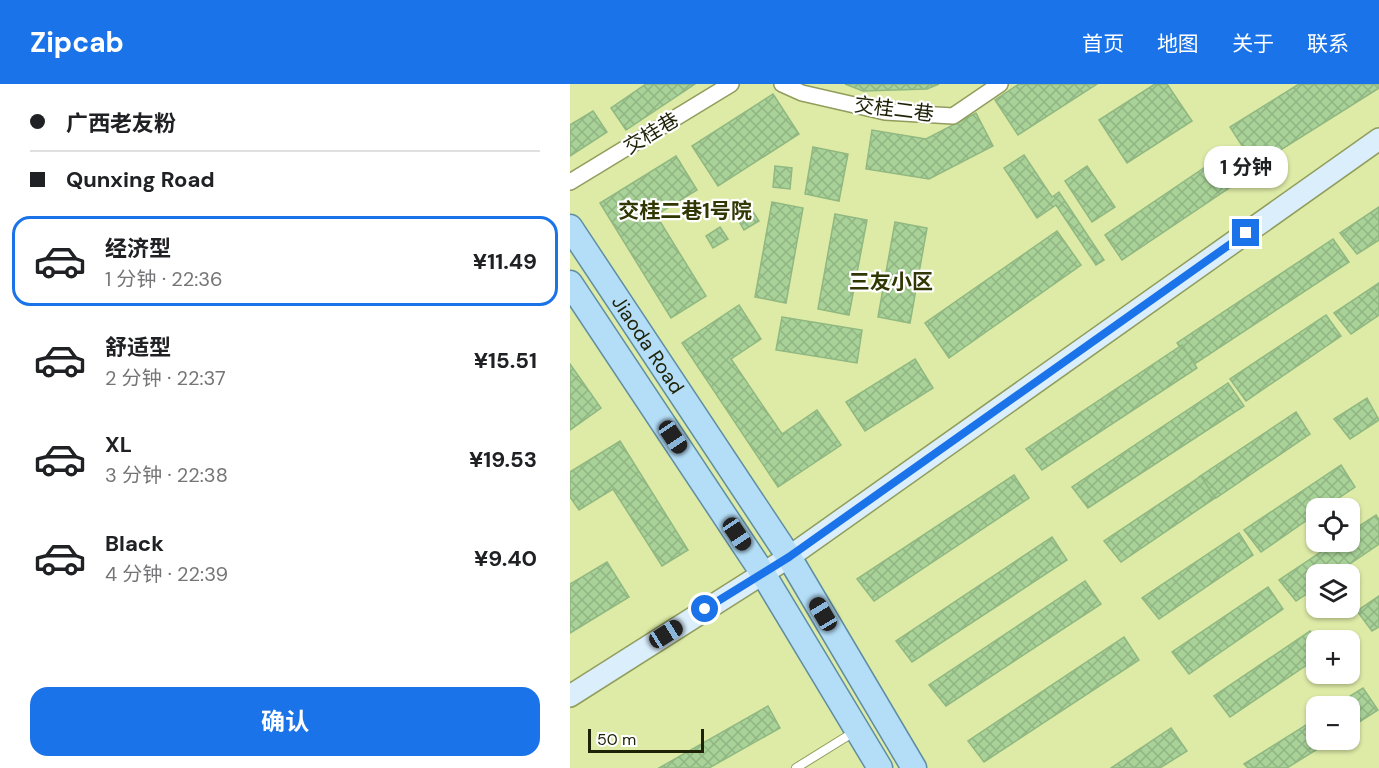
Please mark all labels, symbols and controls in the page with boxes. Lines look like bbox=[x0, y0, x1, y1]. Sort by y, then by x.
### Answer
text: Zipcab bbox=[30, 24, 124, 61]
text: 首页 bbox=[1082, 30, 1124, 58]
text: 地图 bbox=[1157, 30, 1199, 58]
text: 关于 bbox=[1232, 30, 1274, 58]
text: 联系 bbox=[1307, 30, 1349, 58]
street label: 交桂二巷 bbox=[853, 91, 935, 127]
street label: 交桂巷 bbox=[619, 106, 683, 160]
text: 广西老友粉 bbox=[66, 109, 176, 138]
callout: 1 分钟 bbox=[1204, 146, 1288, 188]
text: 1 分钟 bbox=[1220, 154, 1272, 180]
text: Qunxing Road bbox=[66, 165, 215, 194]
district label: 交桂二巷1号院 bbox=[618, 197, 752, 225]
route end bbox=[1232, 219, 1259, 246]
icon: car bbox=[33, 234, 87, 288]
text: 经济型 bbox=[105, 234, 171, 263]
text: ¥11.49 bbox=[473, 247, 537, 276]
text: 1 分钟 · 22:36 bbox=[105, 266, 223, 292]
district label: 三友小区 bbox=[849, 268, 933, 296]
street label: Jiaoda Road bbox=[606, 290, 690, 399]
icon: car bbox=[33, 333, 87, 387]
text: 舒适型 bbox=[105, 333, 171, 362]
text: ¥15.51 bbox=[474, 346, 537, 375]
text: 2 分钟 · 22:37 bbox=[105, 365, 226, 391]
car bbox=[655, 417, 691, 457]
text: XL bbox=[105, 430, 132, 459]
icon: car bbox=[33, 432, 87, 486]
text: ¥19.53 bbox=[469, 445, 537, 474]
text: 3 分钟 · 22:38 bbox=[105, 462, 228, 488]
map controls bbox=[1306, 498, 1360, 750]
button: locate bbox=[1306, 498, 1360, 552]
car bbox=[719, 514, 755, 554]
text: Black bbox=[105, 529, 164, 558]
icon: car bbox=[33, 531, 87, 585]
text: ¥9.40 bbox=[474, 544, 537, 573]
text: 4 分钟 · 22:39 bbox=[105, 561, 228, 587]
button: layers bbox=[1306, 564, 1360, 618]
car bbox=[806, 594, 840, 634]
route start bbox=[691, 595, 718, 622]
car bbox=[646, 617, 686, 651]
button: + bbox=[1306, 630, 1360, 684]
button: 确认 bbox=[30, 687, 540, 756]
button: − bbox=[1306, 696, 1360, 750]
scale bar bbox=[588, 726, 704, 754]
text: 50 m bbox=[597, 729, 636, 750]

